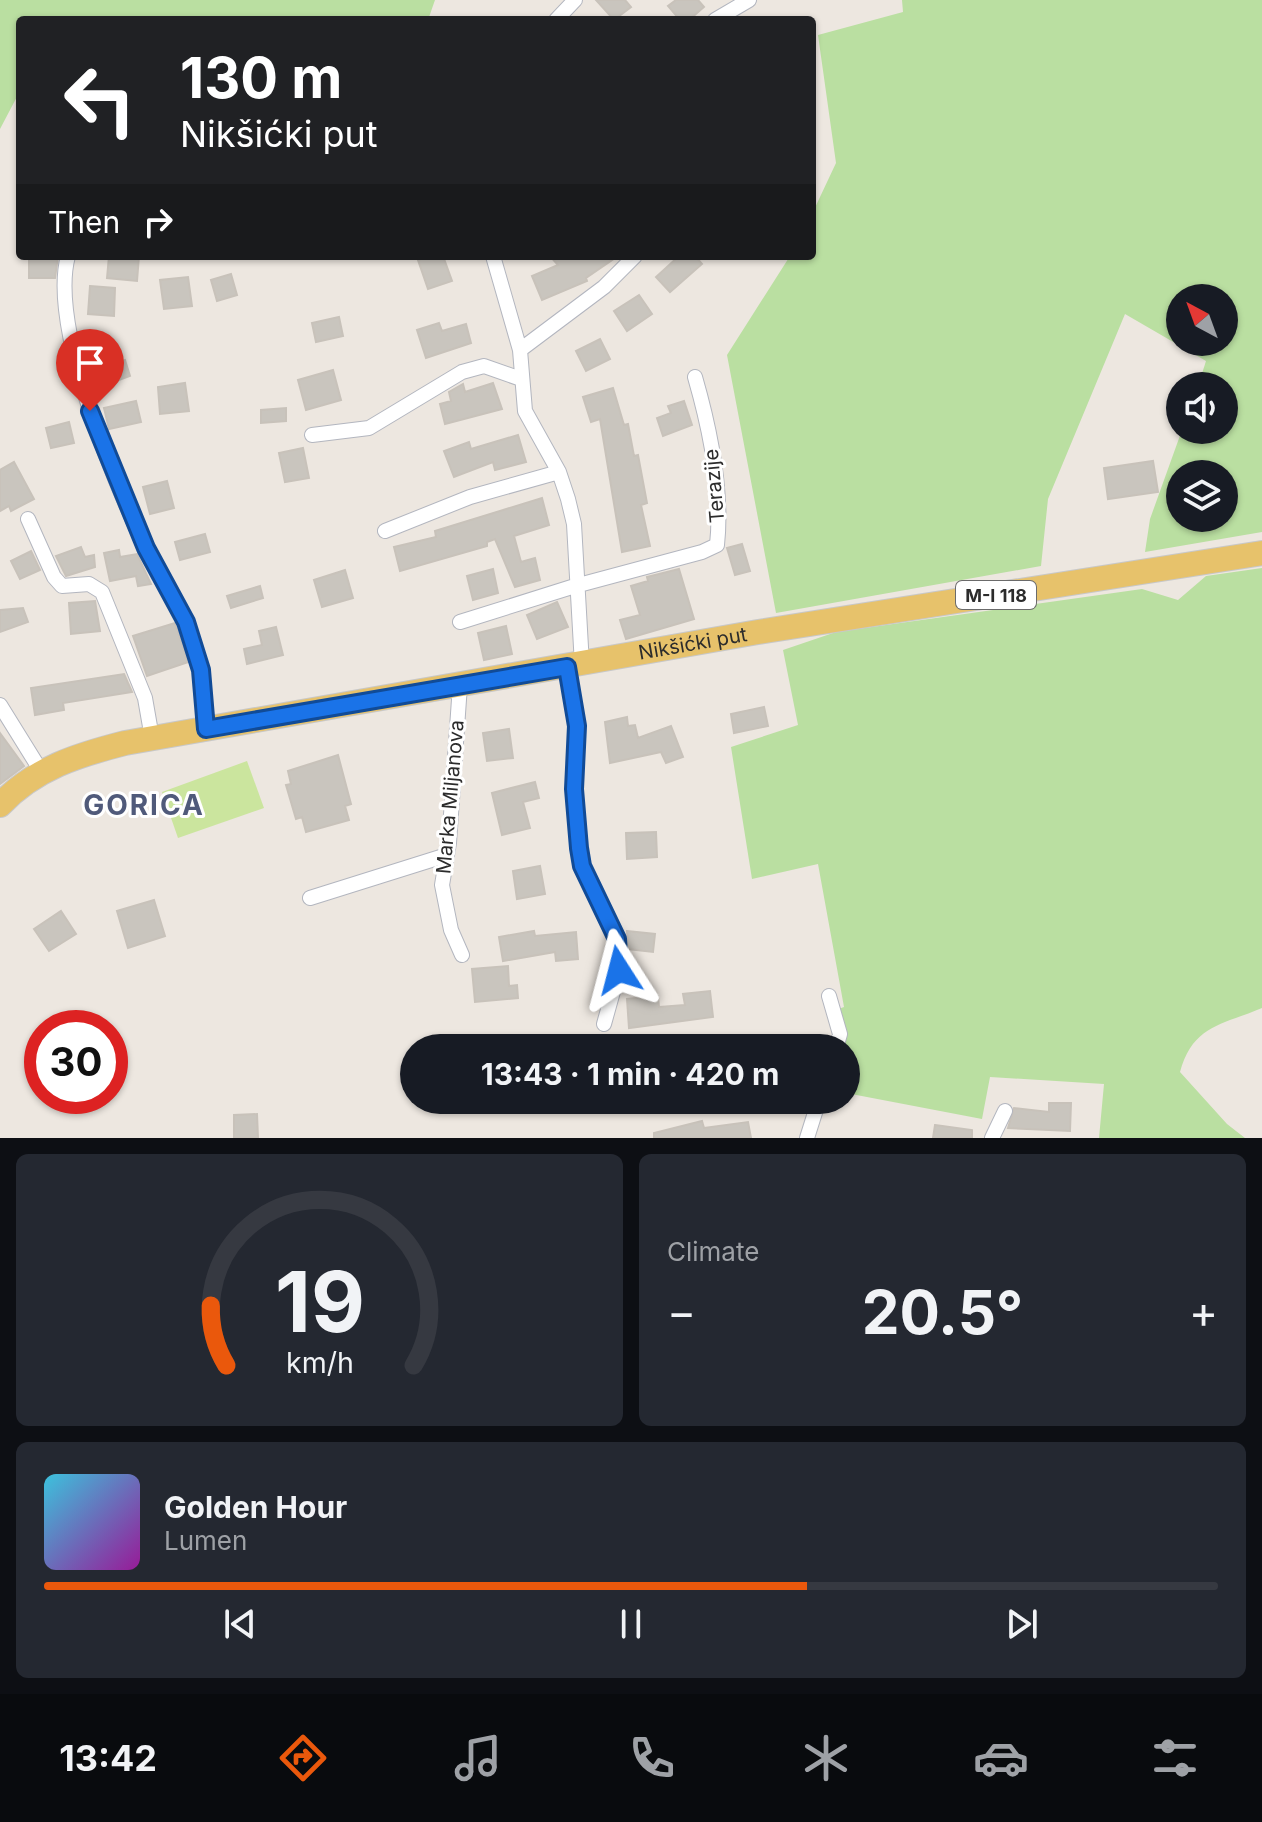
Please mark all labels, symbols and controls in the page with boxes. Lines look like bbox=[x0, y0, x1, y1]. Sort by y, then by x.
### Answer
text: 130 m bbox=[180, 44, 342, 112]
icon: left bbox=[48, 48, 152, 152]
text: Nikšićki put bbox=[180, 112, 378, 156]
icon: right bbox=[136, 200, 180, 244]
text: Then bbox=[48, 204, 120, 240]
north arrow bbox=[1166, 284, 1238, 356]
map controls bbox=[1166, 284, 1238, 532]
pin bbox=[56, 329, 124, 411]
icon: arrive bbox=[68, 341, 112, 385]
button: sound bbox=[1166, 372, 1238, 444]
street label: Terazije bbox=[699, 448, 729, 524]
button: layers bbox=[1166, 460, 1238, 532]
road number: M-I 118 bbox=[956, 581, 1036, 609]
street label: Nikšićki put bbox=[637, 622, 749, 665]
street label: Marka Miljanova bbox=[431, 719, 469, 875]
district label: GORICA bbox=[83, 788, 205, 822]
position arrow bbox=[577, 928, 661, 1012]
speed limit sign: 30 bbox=[24, 1010, 128, 1114]
text: 13:43 · 1 min · 420 m bbox=[481, 1056, 779, 1092]
text: Climate bbox=[667, 1236, 759, 1267]
text: 19 bbox=[275, 1251, 364, 1352]
text: 20.5° bbox=[862, 1276, 1023, 1348]
text: − bbox=[667, 1285, 696, 1339]
text: + bbox=[1189, 1285, 1218, 1339]
text: km/h bbox=[286, 1345, 353, 1380]
text: Golden Hour bbox=[164, 1489, 347, 1525]
text: Lumen bbox=[164, 1525, 247, 1556]
icon: previous bbox=[218, 1602, 262, 1646]
icon: pause bbox=[609, 1602, 653, 1646]
icon: next bbox=[1000, 1602, 1044, 1646]
icon: directions bbox=[275, 1730, 331, 1786]
icon: music bbox=[450, 1730, 506, 1786]
icon: phone bbox=[624, 1730, 680, 1786]
icon: climate bbox=[798, 1730, 854, 1786]
icon: car bbox=[973, 1730, 1029, 1786]
icon: filters bbox=[1147, 1730, 1203, 1786]
text: 13:42 bbox=[59, 1736, 157, 1780]

